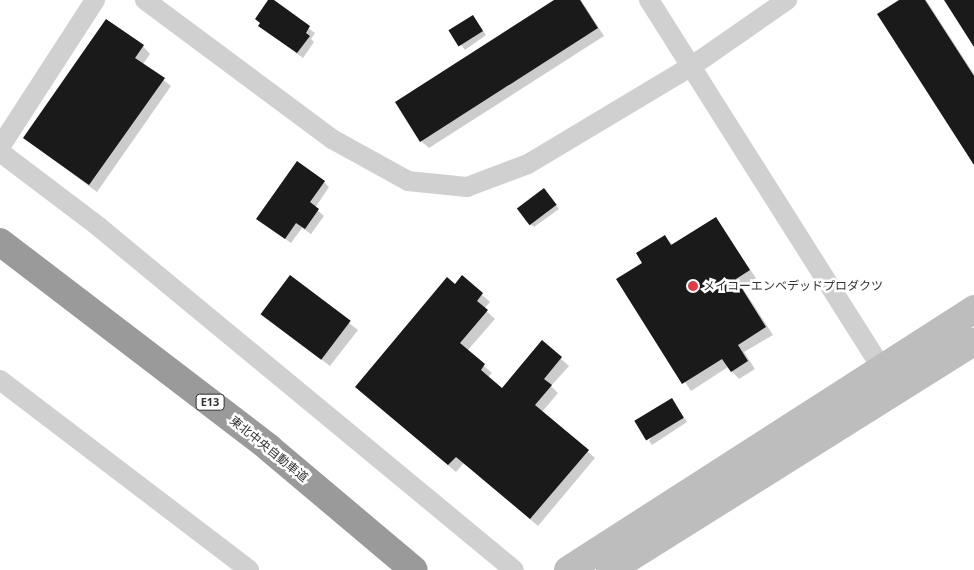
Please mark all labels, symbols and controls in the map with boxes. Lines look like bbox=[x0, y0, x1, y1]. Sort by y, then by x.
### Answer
place label: メイコーエンベデッドプロダクツ bbox=[703, 279, 883, 293]
marker: メイコーエンベデッドプロダクツ bbox=[687, 280, 699, 292]
road number: E13 bbox=[195, 394, 225, 411]
street label: 東北中央自動車道 bbox=[227, 413, 311, 485]

